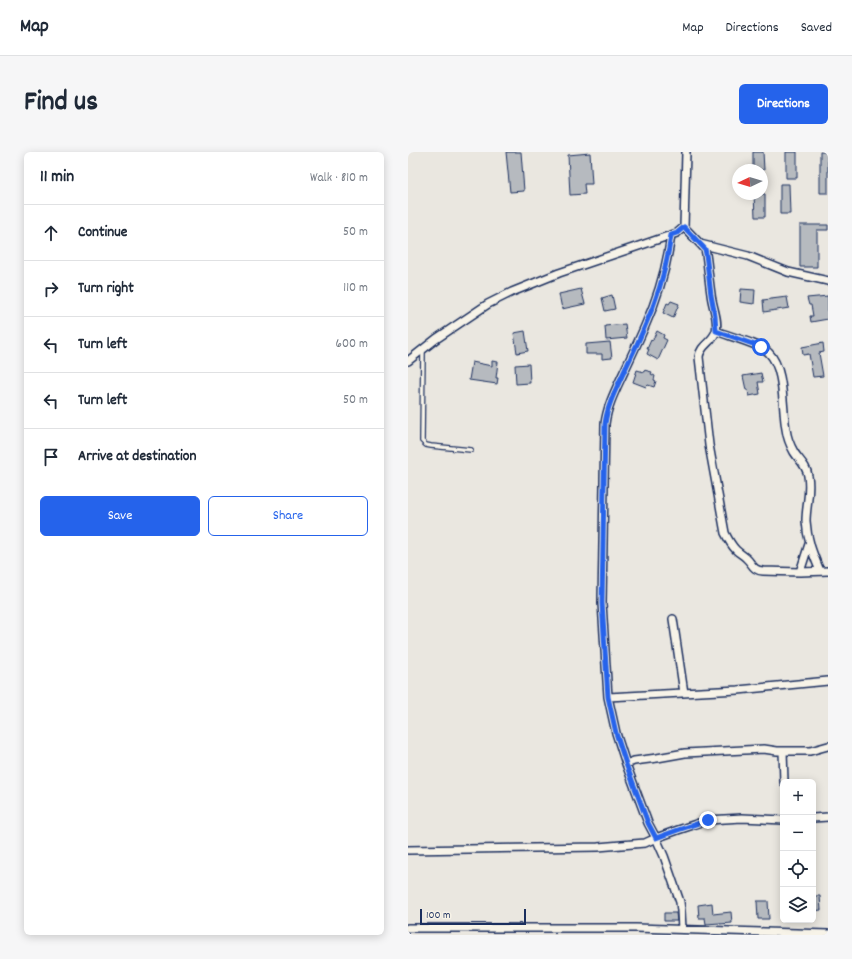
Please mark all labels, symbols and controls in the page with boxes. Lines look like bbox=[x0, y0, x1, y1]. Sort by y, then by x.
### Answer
text: Map bbox=[20, 14, 49, 41]
text: Map bbox=[682, 18, 704, 38]
text: Directions bbox=[726, 18, 779, 38]
text: Saved bbox=[801, 18, 832, 38]
text: Find us bbox=[24, 84, 98, 124]
button: Directions bbox=[739, 84, 828, 124]
north arrow bbox=[732, 164, 768, 200]
text: 11 min bbox=[40, 166, 74, 190]
text: Walk · 810 m bbox=[310, 169, 368, 188]
icon: ahead bbox=[40, 222, 62, 244]
text: Continue bbox=[78, 222, 127, 244]
text: 50 m bbox=[343, 223, 368, 242]
icon: right bbox=[40, 278, 62, 300]
text: Turn right bbox=[78, 278, 134, 300]
text: 110 m bbox=[343, 279, 368, 298]
icon: left bbox=[40, 334, 62, 356]
text: Turn left bbox=[78, 334, 127, 356]
text: 600 m bbox=[336, 335, 368, 354]
route start bbox=[752, 338, 770, 356]
icon: left bbox=[40, 390, 62, 412]
text: Turn left bbox=[78, 390, 127, 412]
text: 50 m bbox=[343, 391, 368, 410]
icon: arrive bbox=[40, 446, 62, 468]
text: Arrive at destination bbox=[78, 446, 196, 468]
button: Save bbox=[40, 496, 200, 536]
button: Share bbox=[208, 496, 368, 536]
map controls bbox=[780, 779, 816, 923]
button: + bbox=[780, 779, 816, 815]
route end bbox=[699, 811, 717, 829]
button: − bbox=[780, 815, 816, 851]
button: locate bbox=[780, 851, 816, 887]
button: layers bbox=[780, 887, 816, 923]
scale bar bbox=[420, 907, 526, 926]
text: 100 m bbox=[426, 908, 450, 924]

